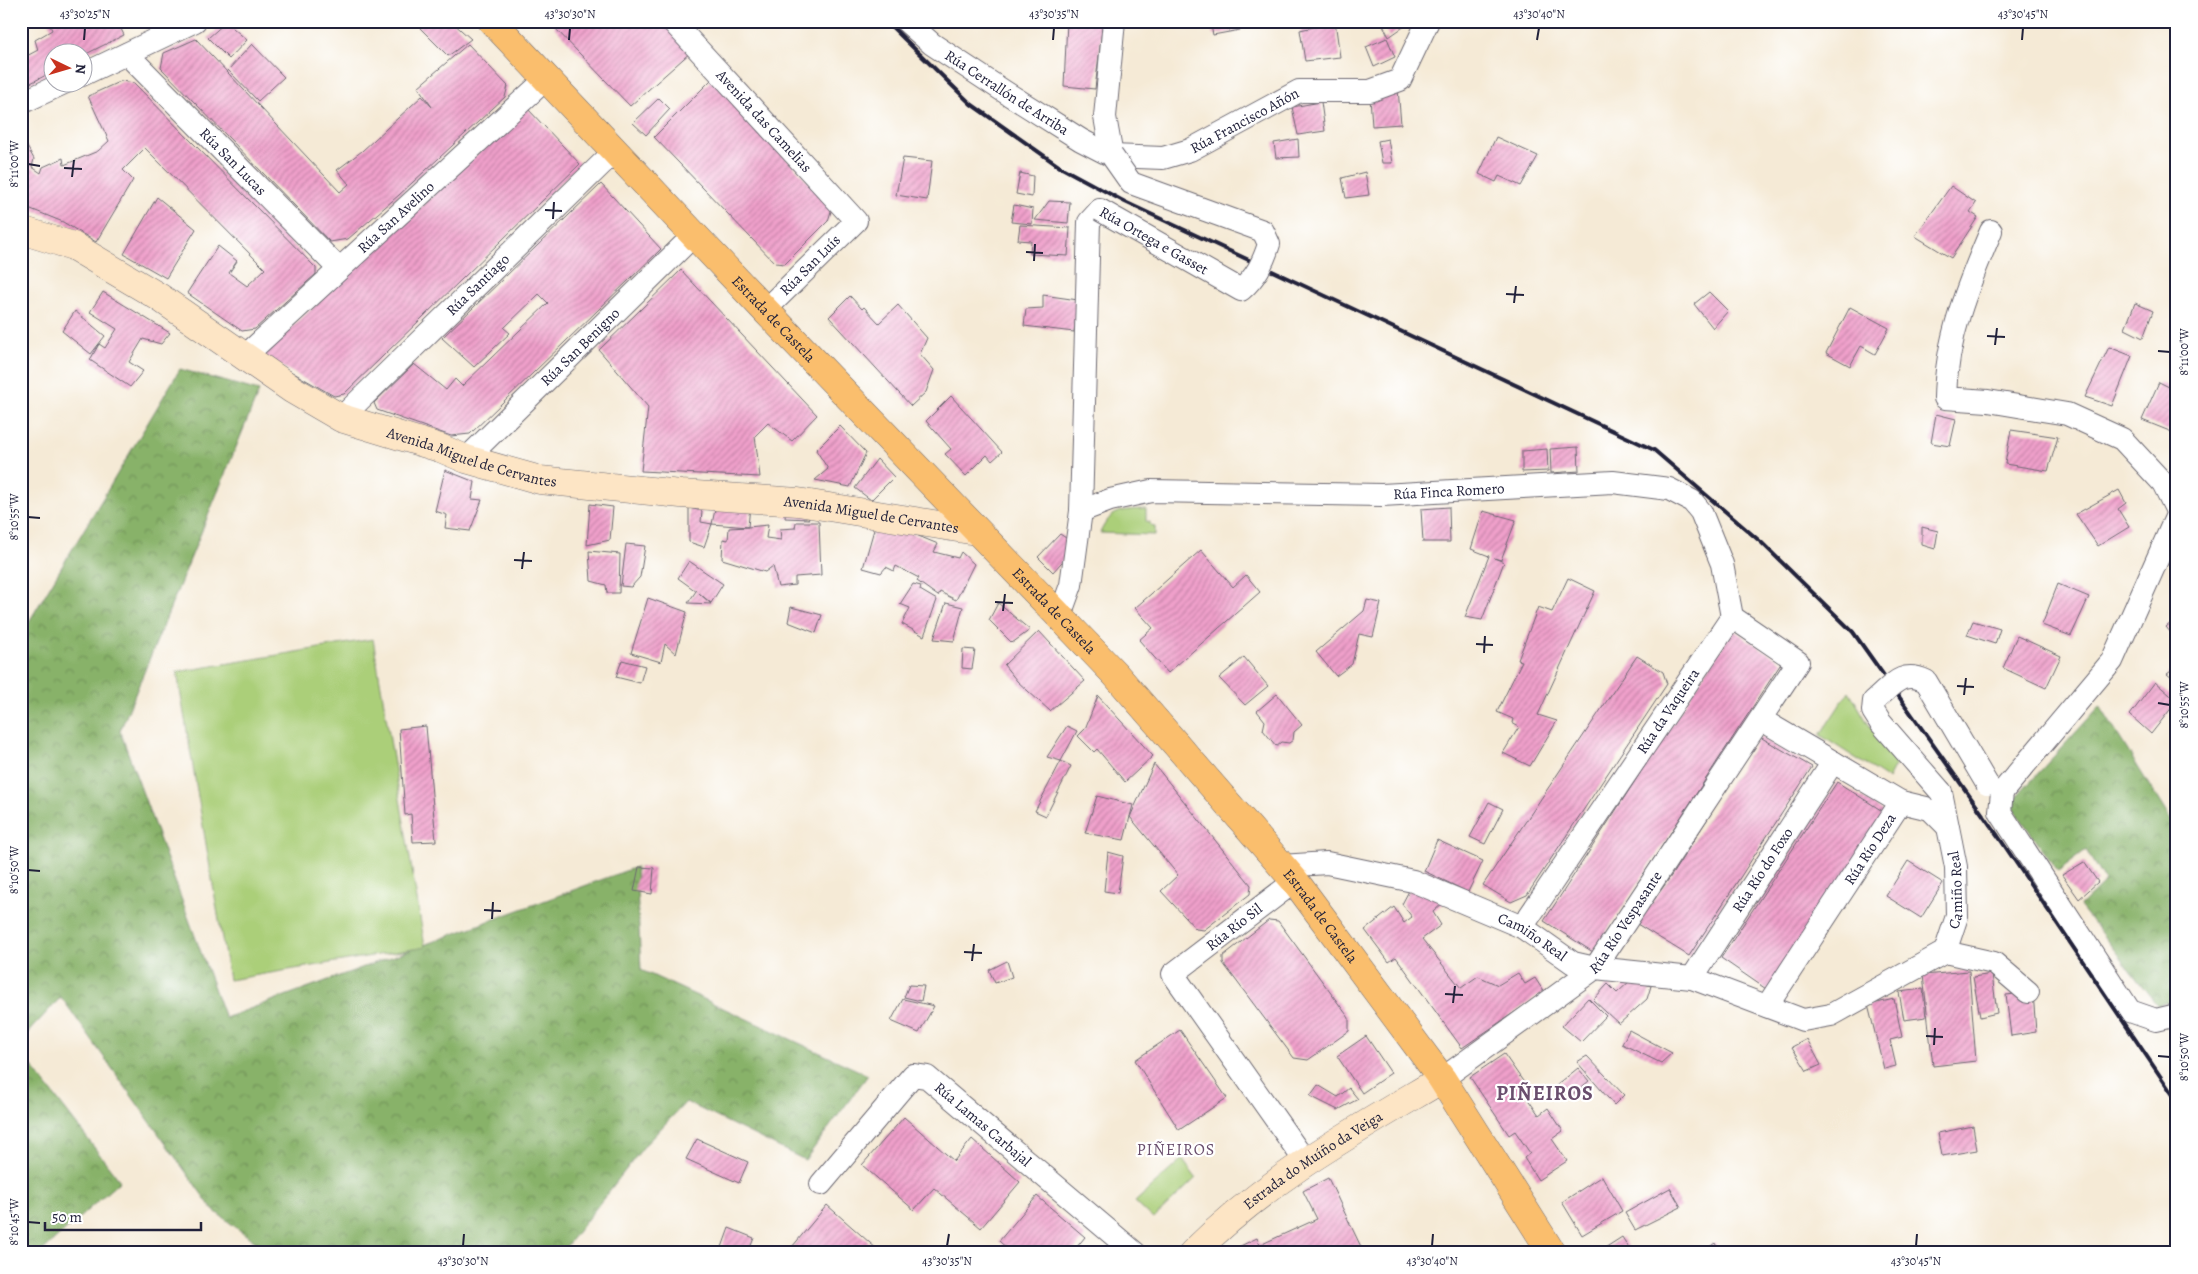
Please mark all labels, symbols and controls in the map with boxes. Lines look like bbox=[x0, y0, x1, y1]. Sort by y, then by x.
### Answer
text: 43°30'25"N bbox=[60, 6, 111, 22]
text: 43°30'30"N bbox=[544, 6, 596, 22]
text: 43°30'35"N bbox=[1029, 6, 1079, 22]
text: 43°30'40"N bbox=[1513, 6, 1565, 22]
text: 43°30'45"N bbox=[1998, 6, 2049, 22]
north arrow bbox=[42, 42, 92, 92]
street label: Rúa Cerrallón de Arriba bbox=[941, 45, 1073, 140]
text: N bbox=[71, 63, 90, 75]
street label: Avenida das Camelias bbox=[711, 65, 816, 177]
street label: Rúa Francisco Añón bbox=[1187, 83, 1302, 158]
street label: Rúa San Lucas bbox=[195, 123, 271, 200]
text: 8°11'00"W bbox=[6, 140, 22, 188]
street label: Rúa San Avelino bbox=[353, 177, 439, 258]
street label: Rúa Ortega e Gasset bbox=[1096, 202, 1212, 279]
street label: Rúa San Luís bbox=[775, 230, 845, 300]
street label: Rúa Santiago bbox=[442, 249, 514, 320]
street label: Estrada de Castela bbox=[727, 271, 820, 367]
street label: Rúa San Benigno bbox=[536, 303, 624, 390]
text: 8°11'00"W bbox=[2176, 328, 2192, 376]
street label: Avenida Miguel de Cervantes bbox=[384, 422, 558, 492]
street label: Rúa Finca Romero bbox=[1393, 478, 1505, 504]
street label: Avenida Miguel de Cervantes bbox=[782, 491, 960, 538]
text: 8°10'55"W bbox=[6, 493, 22, 541]
street label: Estrada de Castela bbox=[1008, 563, 1101, 659]
street label: Rúa da Vaqueira bbox=[1632, 664, 1704, 758]
text: 8°10'55"W bbox=[2176, 681, 2192, 729]
street label: Rúa Río Deza bbox=[1839, 809, 1901, 889]
street label: Rúa Río do Foxo bbox=[1727, 824, 1798, 916]
text: 8°10'50"W bbox=[6, 845, 22, 894]
street label: Camiño Real bbox=[1943, 849, 1968, 932]
street label: Estrada de Castela bbox=[1279, 864, 1362, 967]
street label: Rúa Río Vespasante bbox=[1585, 867, 1667, 979]
street label: Rúa Río Sil bbox=[1202, 899, 1266, 955]
street label: Camiño Real bbox=[1495, 908, 1571, 966]
text: 8°10'50"W bbox=[2176, 1032, 2192, 1081]
street label: Rúa Lamas Carbajal bbox=[930, 1078, 1036, 1171]
district label: PIÑEIROS bbox=[1496, 1080, 1594, 1107]
street label: Estrada do Muíño da Veiga bbox=[1239, 1106, 1386, 1214]
district label: PIÑEIROS bbox=[1137, 1139, 1215, 1161]
text: 8°10'45"W bbox=[6, 1197, 22, 1246]
scale bar bbox=[45, 1199, 201, 1231]
text: 50 m bbox=[52, 1207, 82, 1227]
text: 43°30'30"N bbox=[437, 1253, 489, 1269]
text: 43°30'35"N bbox=[922, 1253, 972, 1269]
text: 43°30'40"N bbox=[1406, 1253, 1458, 1269]
text: 43°30'45"N bbox=[1891, 1253, 1942, 1269]

